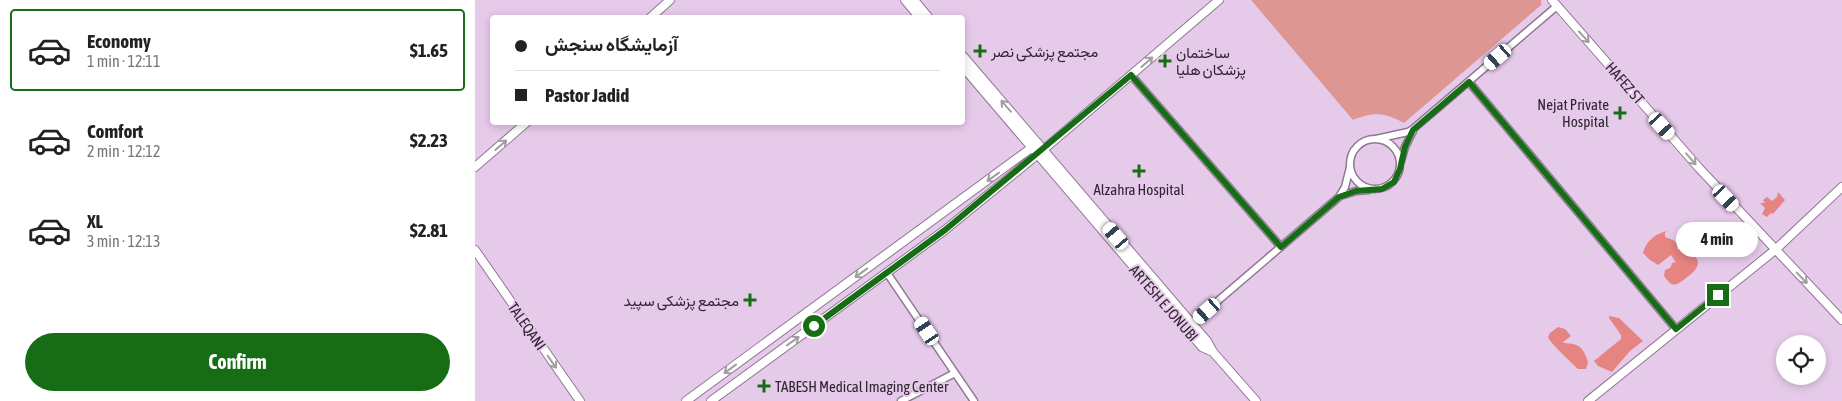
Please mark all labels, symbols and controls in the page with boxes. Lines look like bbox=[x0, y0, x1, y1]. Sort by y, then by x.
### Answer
icon: car bbox=[27, 28, 72, 73]
text: Economy bbox=[87, 30, 151, 52]
one-way arrow bbox=[1578, 30, 1590, 43]
text: آزمایشگاه سنجش bbox=[545, 33, 678, 55]
text: $1.65 bbox=[410, 39, 448, 61]
car bbox=[1481, 41, 1514, 73]
place label: مجتمع پزشکی نصر bbox=[990, 43, 1098, 63]
marker: مجتمع پزشکی نصر bbox=[973, 44, 987, 58]
place label: ساختمان پزشکان هلیا bbox=[1176, 44, 1246, 80]
text: 1 min · 12:11 bbox=[87, 52, 160, 70]
marker: ساختمان پزشکان هلیا bbox=[1158, 54, 1172, 68]
one-way arrow bbox=[1140, 57, 1153, 68]
street label: HAFEZ ST bbox=[1602, 58, 1648, 108]
text: Pastor Jadid bbox=[545, 84, 629, 106]
place label: Nejat Private Hospital bbox=[1537, 96, 1609, 130]
one-way arrow bbox=[1000, 100, 1011, 113]
marker: Nejat Private Hospital bbox=[1613, 106, 1627, 120]
car bbox=[1646, 110, 1677, 142]
icon: car bbox=[27, 118, 72, 163]
text: Comfort bbox=[87, 120, 143, 142]
text: $2.23 bbox=[410, 129, 448, 151]
one-way arrow bbox=[494, 139, 507, 150]
text: 2 min · 12:12 bbox=[87, 142, 160, 160]
one-way arrow bbox=[1685, 152, 1696, 165]
marker: Alzahra Hospital bbox=[1132, 164, 1146, 178]
one-way arrow bbox=[986, 172, 1000, 182]
place label: Alzahra Hospital bbox=[1093, 181, 1185, 198]
car bbox=[1710, 182, 1741, 214]
icon: car bbox=[27, 208, 72, 253]
text: XL bbox=[87, 210, 103, 232]
text: $2.81 bbox=[410, 219, 448, 241]
car bbox=[1100, 220, 1131, 252]
callout: 4 min bbox=[1677, 222, 1759, 258]
text: 4 min bbox=[1701, 230, 1733, 248]
text: 3 min · 12:13 bbox=[87, 232, 160, 250]
street label: ARTESH E JONUBI bbox=[1126, 261, 1202, 345]
one-way arrow bbox=[855, 268, 869, 278]
one-way arrow bbox=[1796, 272, 1808, 284]
route end bbox=[1707, 284, 1729, 306]
place label: مجتمع پزشکی سپید bbox=[623, 292, 739, 312]
marker: مجتمع پزشکی سپید bbox=[743, 293, 757, 307]
car bbox=[1190, 295, 1223, 327]
street label: TALEQANI bbox=[504, 299, 550, 353]
car bbox=[912, 314, 941, 348]
route start bbox=[803, 315, 825, 337]
button: Confirm bbox=[25, 333, 450, 391]
map controls bbox=[1776, 335, 1826, 385]
button: locate bbox=[1776, 335, 1826, 385]
one-way arrow bbox=[786, 336, 799, 347]
one-way arrow bbox=[547, 355, 557, 369]
one-way arrow bbox=[723, 364, 737, 374]
place label: TABESH Medical Imaging Center bbox=[775, 378, 949, 395]
marker: TABESH Medical Imaging Center bbox=[757, 379, 771, 393]

